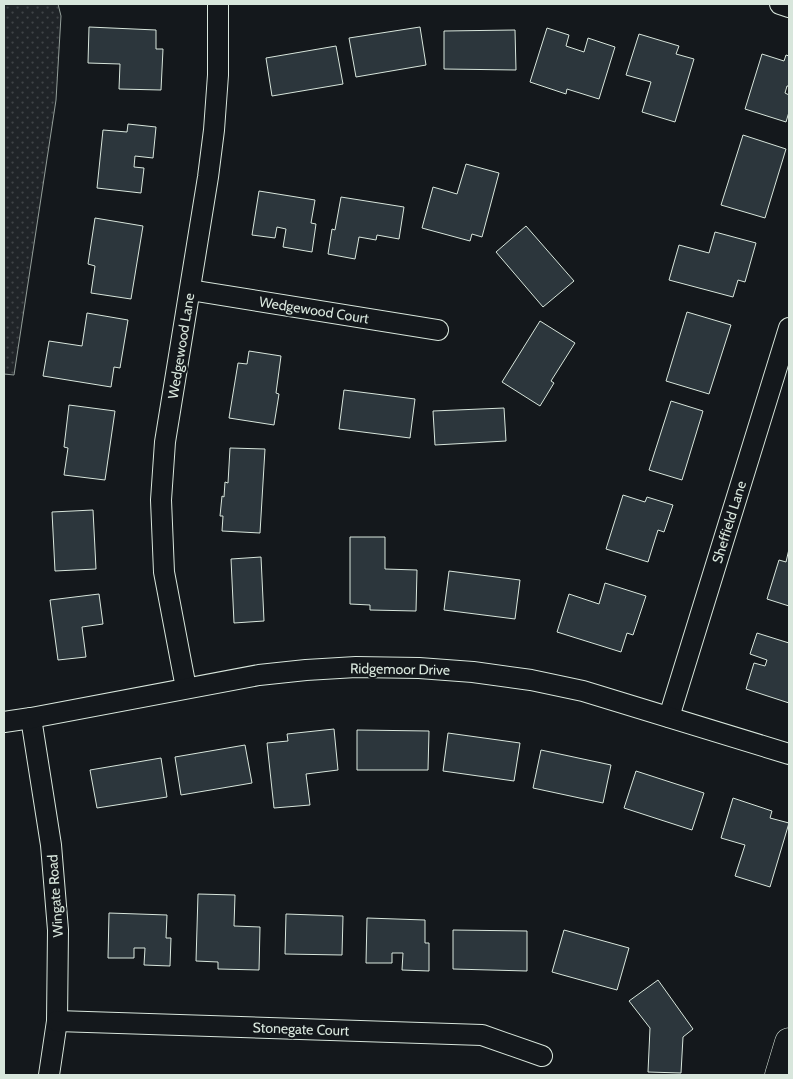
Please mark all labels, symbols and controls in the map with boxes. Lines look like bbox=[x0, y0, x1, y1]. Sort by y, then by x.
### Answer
street label: Wedgewood Lane bbox=[164, 292, 198, 400]
street label: Wedgewood Court bbox=[258, 292, 370, 328]
street label: Sheffield Lane bbox=[708, 479, 750, 565]
street label: Ridgemoor Drive bbox=[350, 659, 450, 679]
street label: Wingate Road bbox=[43, 854, 67, 938]
street label: Stonegate Court bbox=[252, 1018, 350, 1040]

